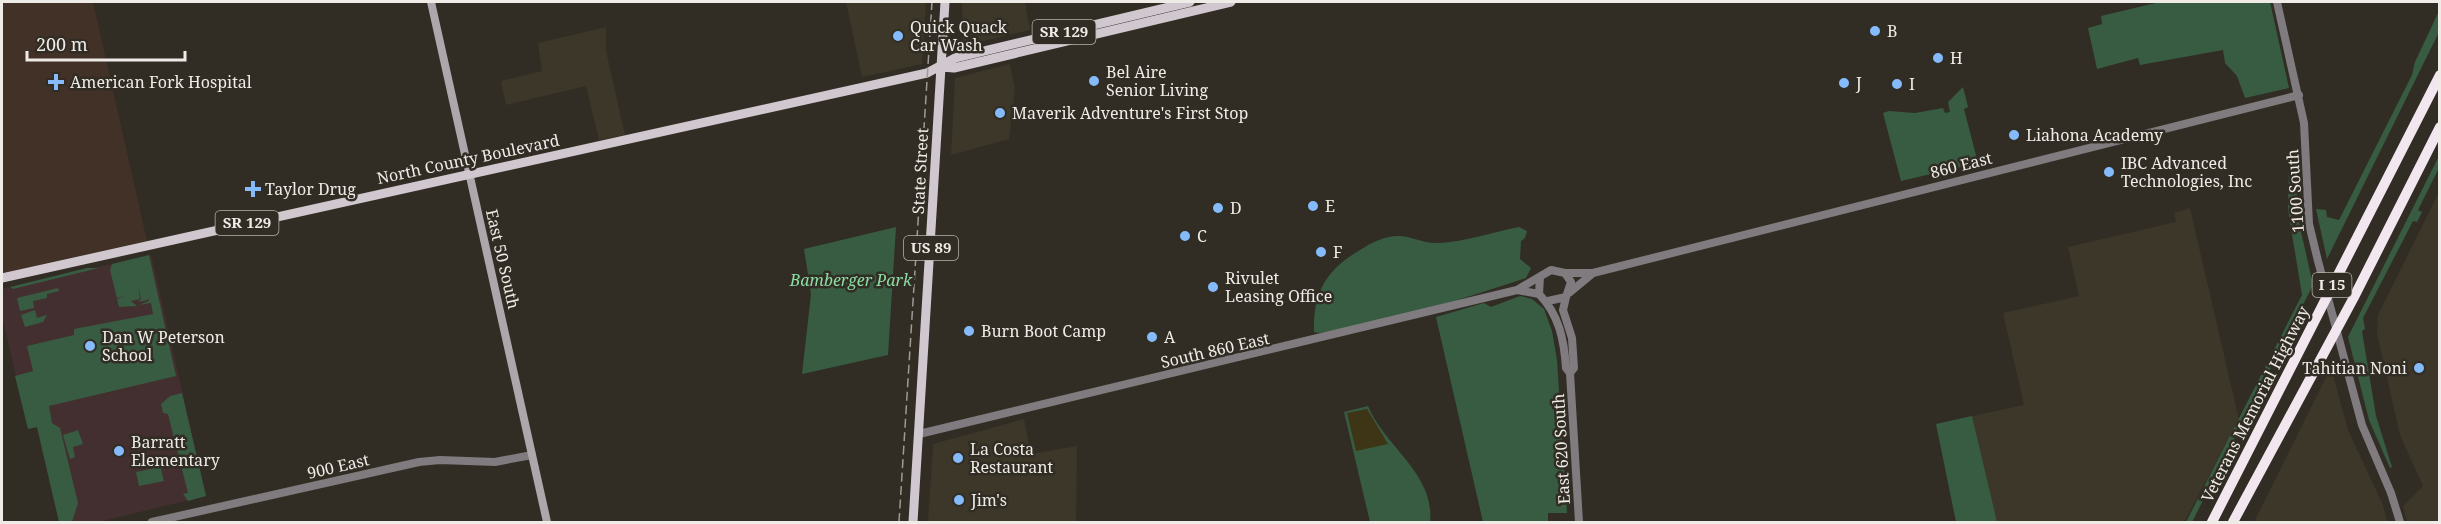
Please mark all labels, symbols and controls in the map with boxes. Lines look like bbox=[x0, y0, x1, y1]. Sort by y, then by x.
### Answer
place label: Quick Quack Car Wash bbox=[910, 16, 1007, 56]
road number: SR 129 bbox=[1032, 20, 1096, 44]
place label: B bbox=[1887, 20, 1897, 42]
scale bar bbox=[27, 24, 184, 62]
marker: B bbox=[1868, 24, 1882, 38]
marker: Quick Quack Car Wash bbox=[891, 29, 905, 43]
text: 200 m bbox=[36, 32, 88, 56]
place label: H bbox=[1950, 47, 1963, 69]
marker: H bbox=[1931, 51, 1945, 65]
place label: Bel Aire Senior Living bbox=[1106, 61, 1208, 101]
place label: American Fork Hospital bbox=[70, 71, 252, 93]
place label: J bbox=[1855, 72, 1862, 94]
marker: American Fork Hospital bbox=[47, 73, 65, 91]
place label: I bbox=[1909, 73, 1915, 95]
marker: Bel Aire Senior Living bbox=[1087, 74, 1101, 88]
marker: J bbox=[1837, 76, 1851, 90]
marker: I bbox=[1890, 77, 1904, 91]
place label: Maverik Adventure's First Stop bbox=[1012, 102, 1248, 124]
marker: Maverik Adventure's First Stop bbox=[993, 106, 1007, 120]
place label: Liahona Academy bbox=[2026, 124, 2164, 146]
street label: State Street bbox=[907, 127, 933, 215]
marker: Liahona Academy bbox=[2007, 128, 2021, 142]
street label: North County Boulevard bbox=[375, 129, 562, 189]
street label: 860 East bbox=[1928, 147, 1994, 183]
street label: 1100 South bbox=[2281, 148, 2309, 234]
place label: IBC Advanced Technologies, Inc bbox=[2121, 152, 2252, 192]
marker: IBC Advanced Technologies, Inc bbox=[2102, 165, 2116, 179]
place label: Taylor Drug bbox=[265, 178, 356, 200]
marker: Taylor Drug bbox=[246, 182, 260, 196]
place label: E bbox=[1325, 195, 1335, 217]
place label: D bbox=[1230, 197, 1242, 219]
marker: E bbox=[1306, 199, 1320, 213]
marker: D bbox=[1211, 201, 1225, 215]
street label: East 50 South bbox=[481, 207, 525, 311]
road number: SR 129 bbox=[216, 211, 278, 235]
place label: C bbox=[1197, 225, 1207, 247]
marker: C bbox=[1178, 229, 1192, 243]
road number: US 89 bbox=[904, 236, 958, 260]
place label: F bbox=[1333, 241, 1342, 263]
marker: F bbox=[1314, 245, 1328, 259]
place label: Rivulet Leasing Office bbox=[1225, 267, 1332, 307]
park label: Bamberger Park bbox=[789, 269, 913, 291]
road number: I 15 bbox=[2312, 273, 2352, 297]
marker: Rivulet Leasing Office bbox=[1206, 280, 1220, 294]
street label: Veterans Memorial Highway bbox=[2196, 301, 2315, 506]
place label: Burn Boot Camp bbox=[981, 320, 1106, 342]
marker: Burn Boot Camp bbox=[962, 324, 976, 338]
place label: Dan W Peterson School bbox=[102, 326, 225, 366]
place label: A bbox=[1164, 326, 1176, 348]
street label: South 860 East bbox=[1159, 327, 1272, 373]
marker: A bbox=[1145, 330, 1159, 344]
marker: Dan W Peterson School bbox=[83, 339, 97, 353]
place label: Tahitian Noni bbox=[2302, 357, 2407, 379]
marker: Tahitian Noni bbox=[2412, 361, 2426, 375]
street label: East 620 South bbox=[1547, 393, 1575, 505]
place label: Barratt Elementary bbox=[131, 431, 221, 471]
place label: La Costa Restaurant bbox=[970, 438, 1054, 478]
marker: Barratt Elementary bbox=[112, 444, 126, 458]
street label: 900 East bbox=[305, 448, 371, 484]
marker: La Costa Restaurant bbox=[951, 451, 965, 465]
place label: Jim's bbox=[970, 489, 1007, 511]
marker: Jim's bbox=[952, 493, 966, 507]

